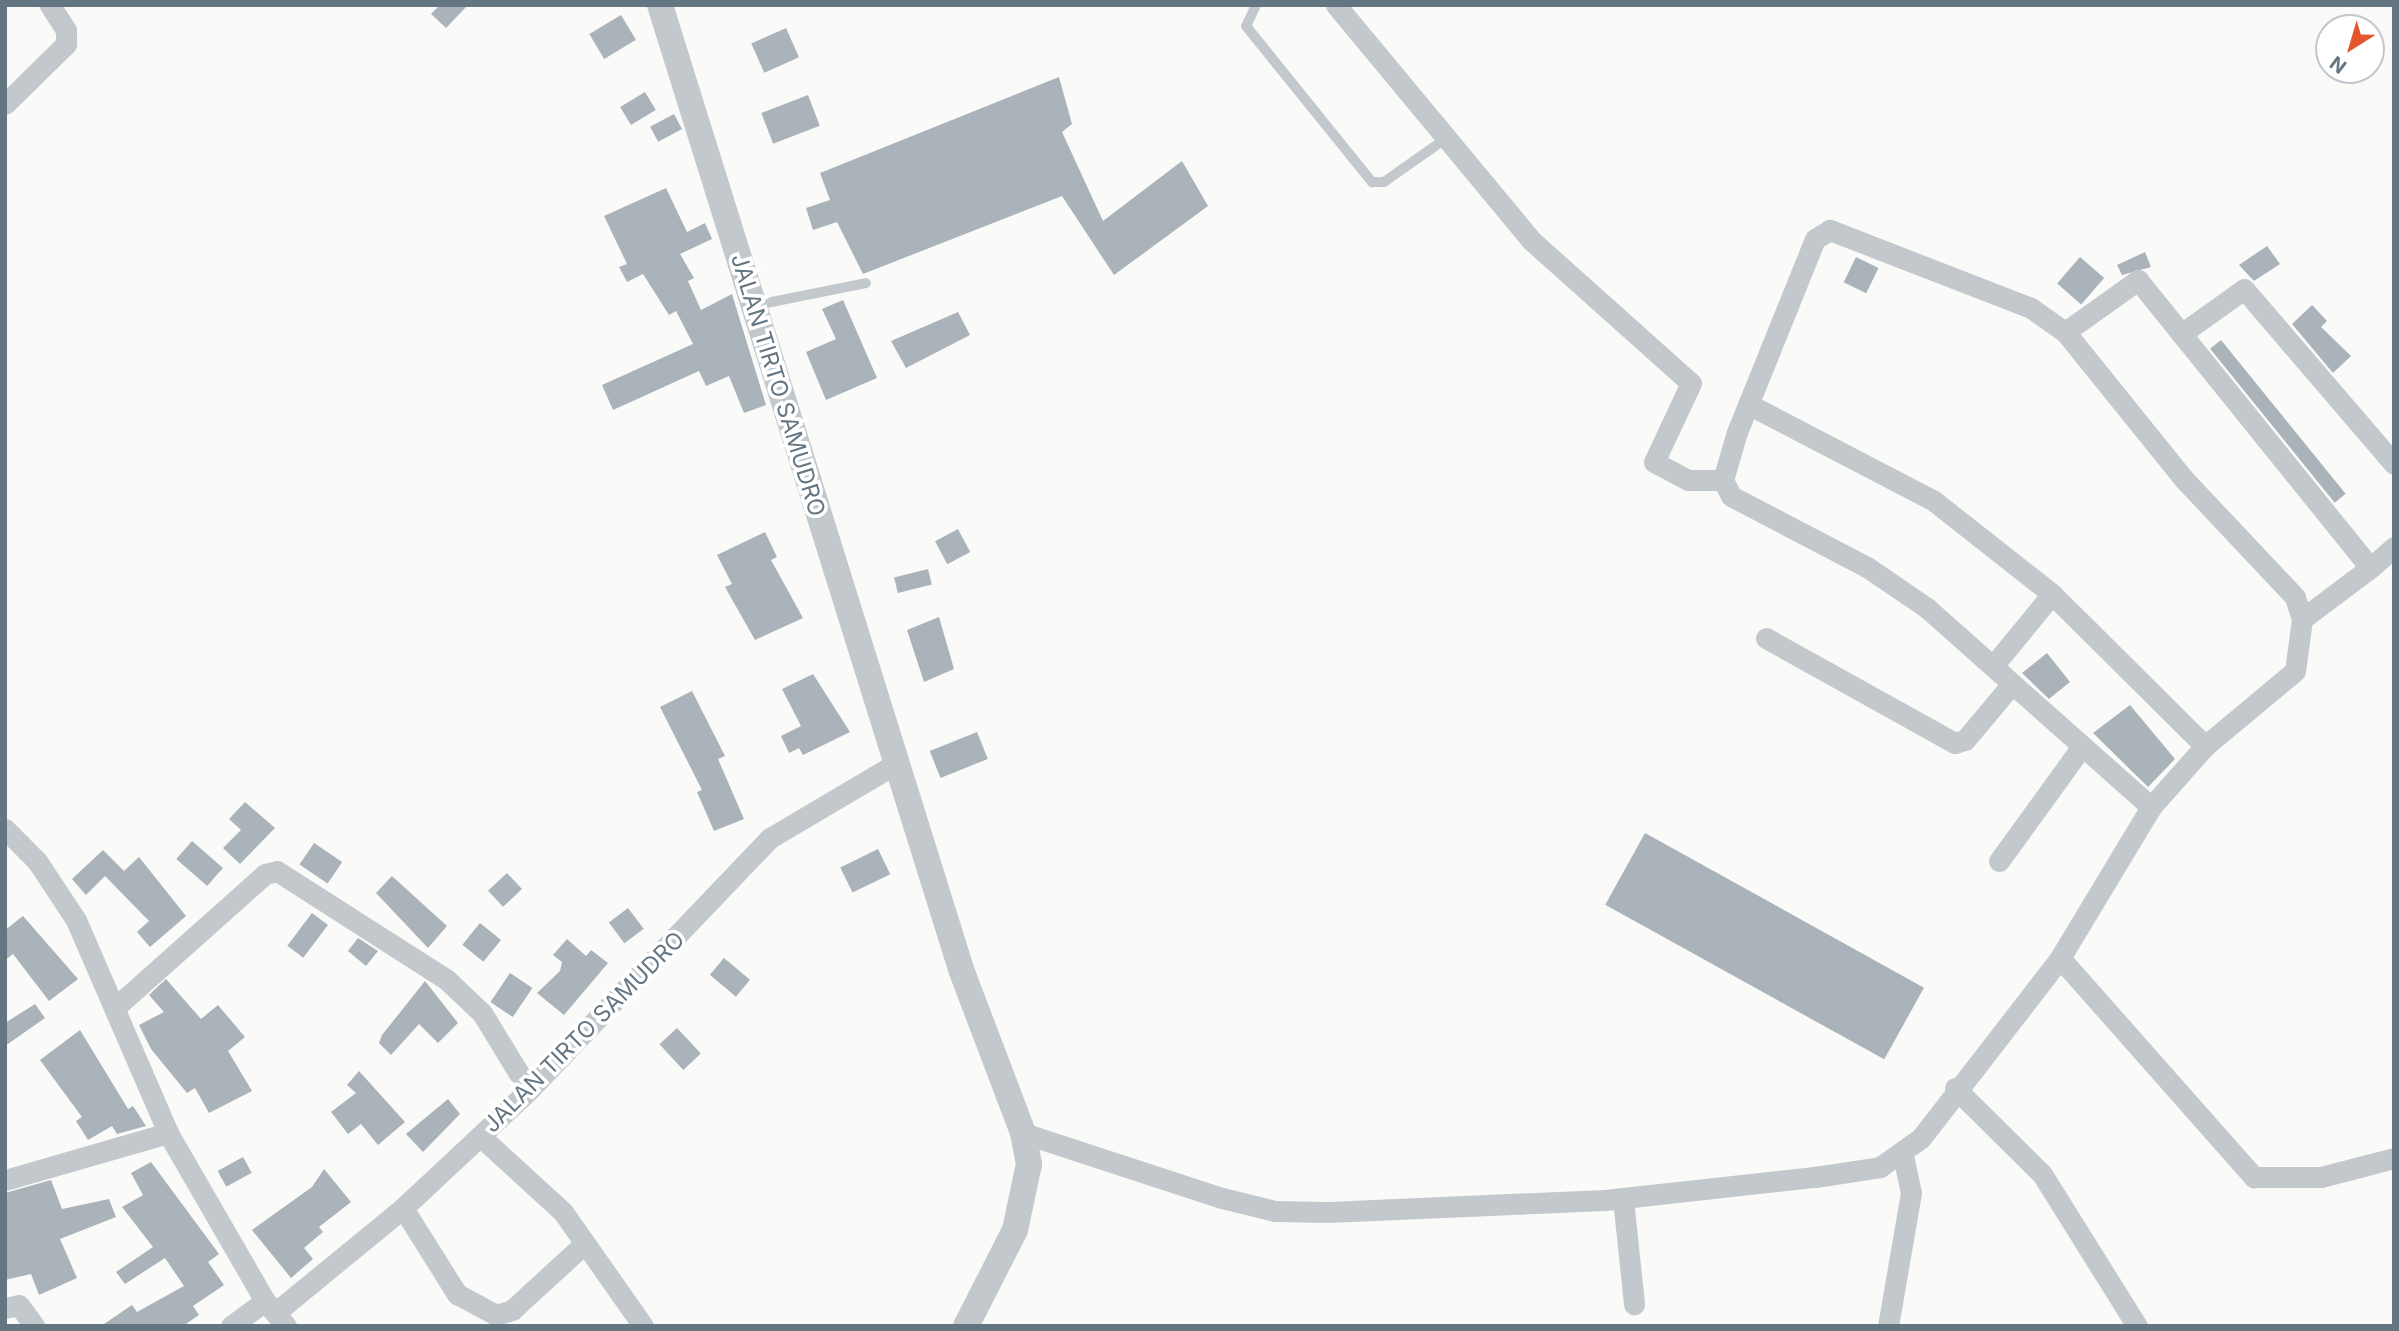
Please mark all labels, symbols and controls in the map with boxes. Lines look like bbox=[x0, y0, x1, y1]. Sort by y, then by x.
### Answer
north arrow bbox=[2315, 14, 2385, 84]
text: N bbox=[2326, 51, 2351, 78]
street label: JALAN TIRTO SAMUDRO bbox=[725, 251, 831, 519]
street label: JALAN TIRTO SAMUDRO bbox=[478, 926, 690, 1138]

